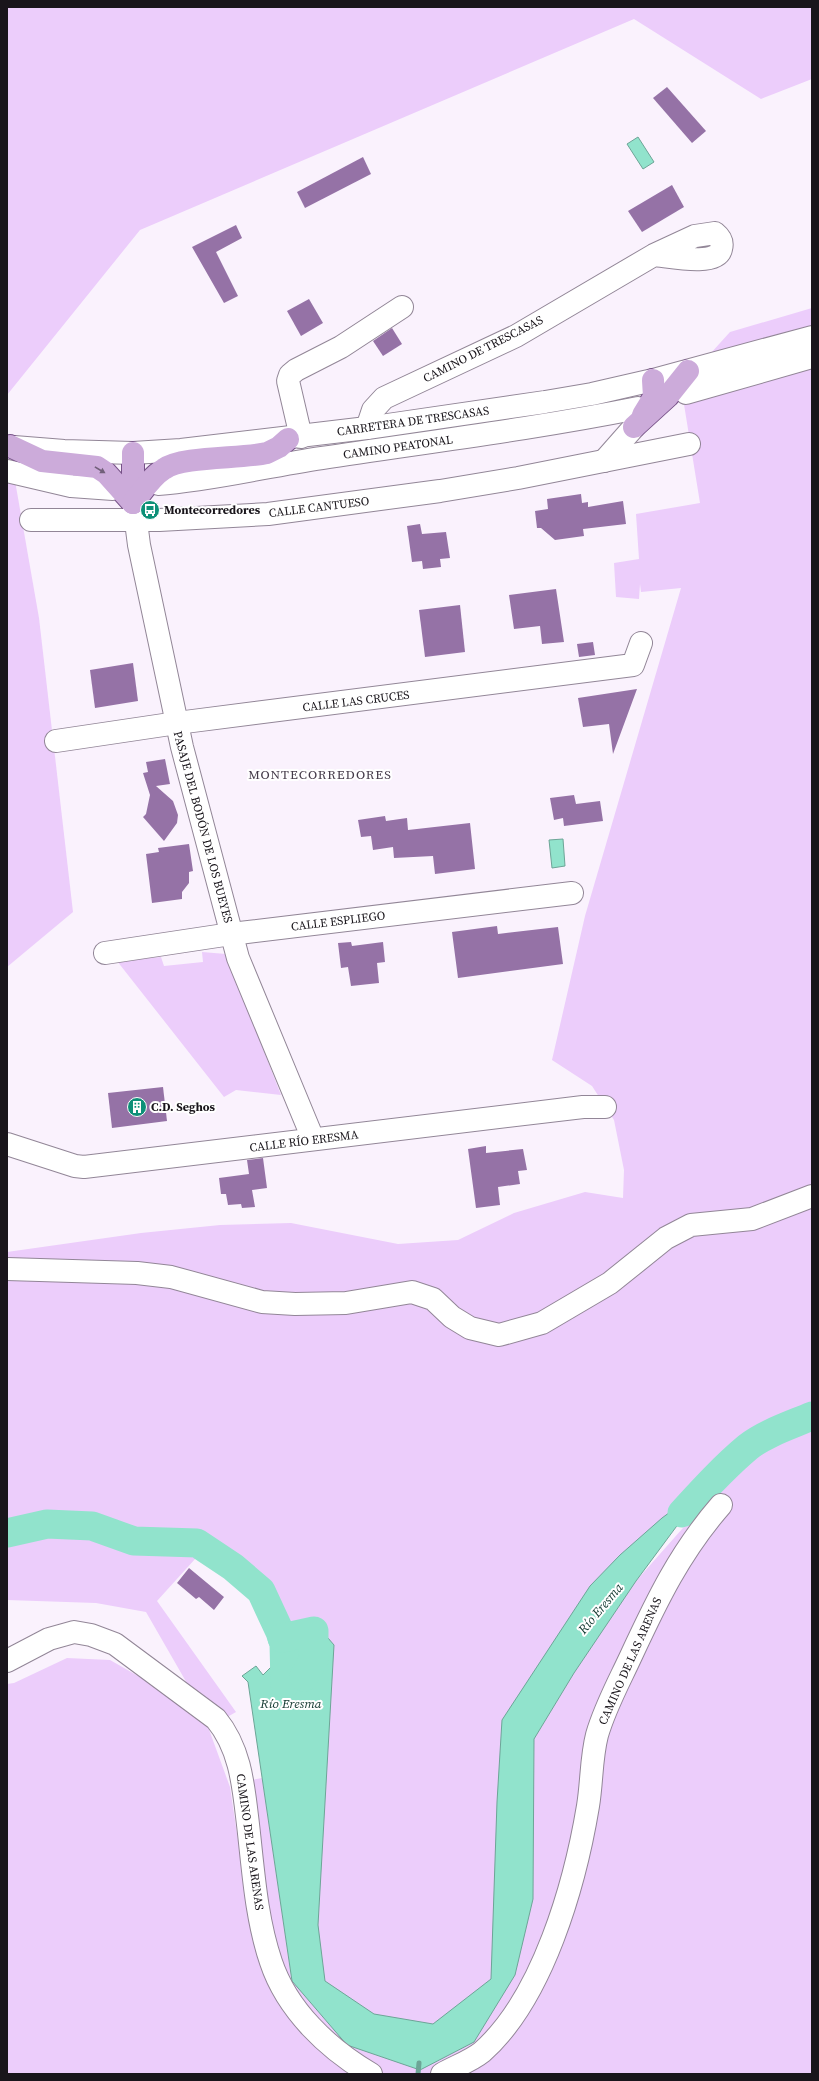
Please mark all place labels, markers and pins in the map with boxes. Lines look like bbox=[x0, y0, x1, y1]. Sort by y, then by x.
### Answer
bus stop icon: Montecorredores bbox=[139, 499, 161, 521]
place label: Montecorredores bbox=[164, 502, 261, 518]
building icon: C.D. Seghos bbox=[126, 1096, 148, 1118]
place label: C.D. Seghos bbox=[151, 1099, 216, 1115]

